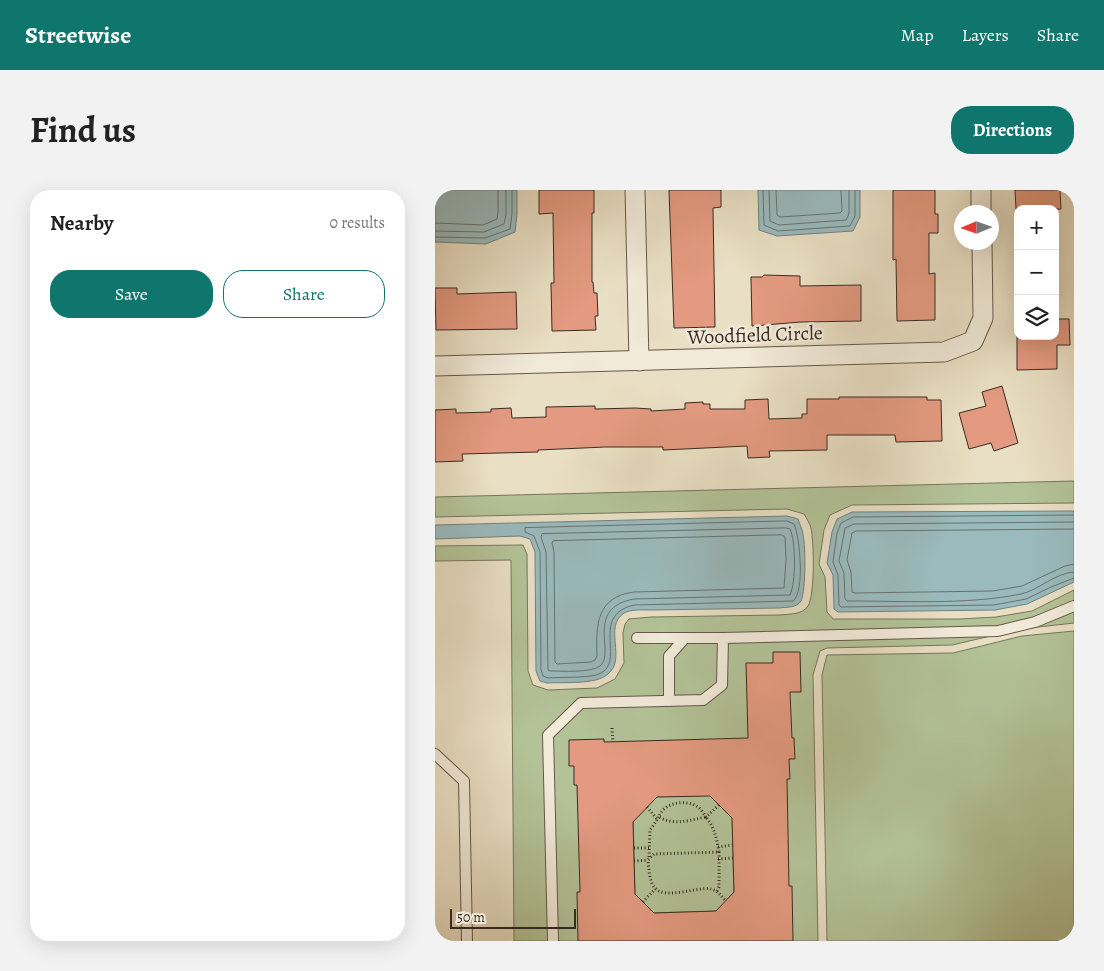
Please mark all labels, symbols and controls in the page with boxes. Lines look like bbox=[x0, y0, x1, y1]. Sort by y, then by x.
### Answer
text: Streetwise bbox=[25, 19, 131, 51]
text: Map bbox=[901, 23, 934, 47]
text: Layers bbox=[962, 23, 1009, 47]
text: Share bbox=[1037, 23, 1079, 47]
text: Find us bbox=[30, 106, 136, 154]
button: Directions bbox=[951, 106, 1074, 154]
north arrow bbox=[954, 205, 999, 250]
map controls bbox=[1014, 205, 1059, 340]
button: + bbox=[1014, 205, 1059, 250]
text: Nearby bbox=[50, 209, 113, 237]
text: 0 results bbox=[329, 212, 385, 234]
button: − bbox=[1014, 250, 1059, 295]
button: Save bbox=[50, 270, 213, 318]
button: Share bbox=[223, 270, 385, 318]
button: layers bbox=[1014, 295, 1059, 340]
street label: Woodfield Circle bbox=[686, 319, 823, 351]
scale bar bbox=[450, 906, 576, 929]
text: 50 m bbox=[457, 908, 485, 927]

